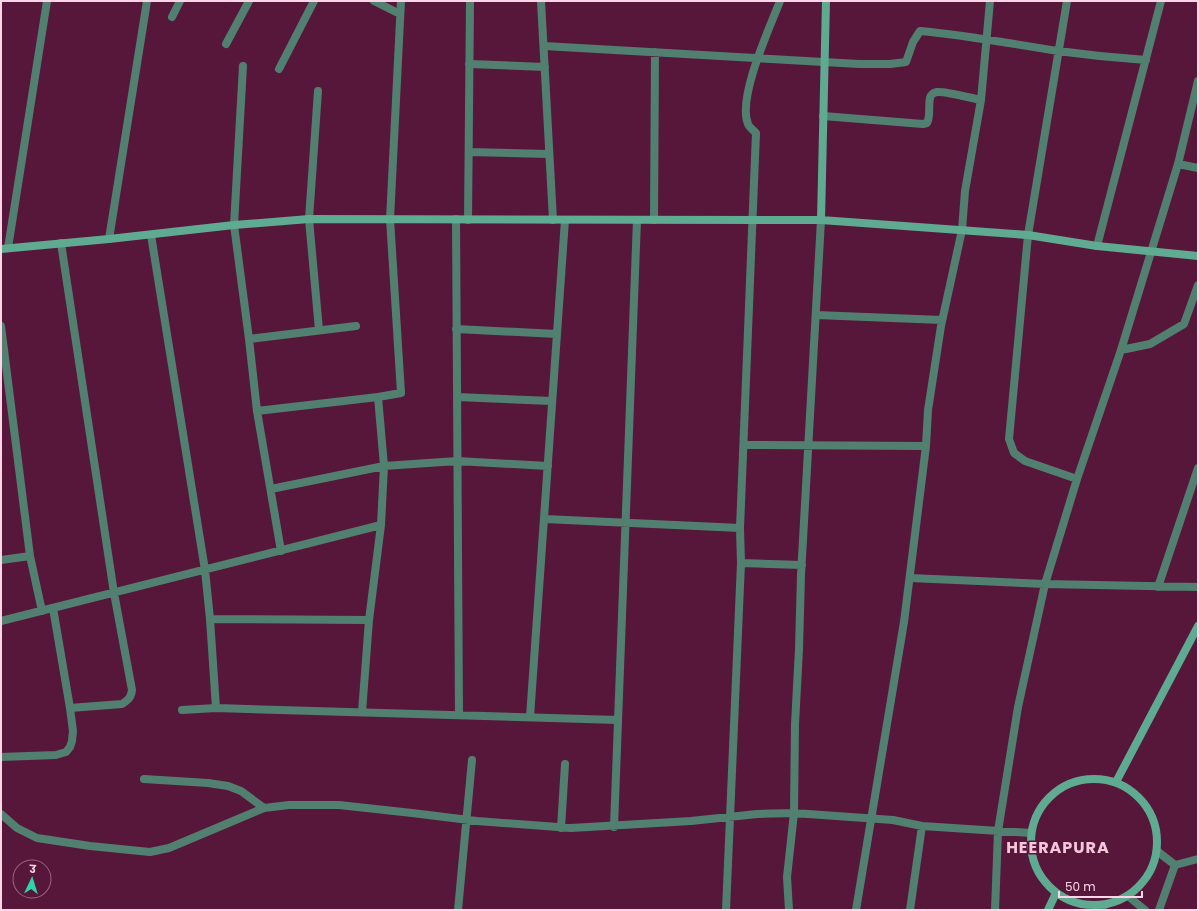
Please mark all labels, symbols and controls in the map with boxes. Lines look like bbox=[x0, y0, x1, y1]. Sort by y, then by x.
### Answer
district label: HEERAPURA bbox=[1006, 836, 1110, 859]
north arrow bbox=[12, 859, 52, 899]
text: उ bbox=[28, 861, 37, 877]
scale bar bbox=[1059, 873, 1142, 899]
text: 50 m bbox=[1065, 878, 1096, 895]

